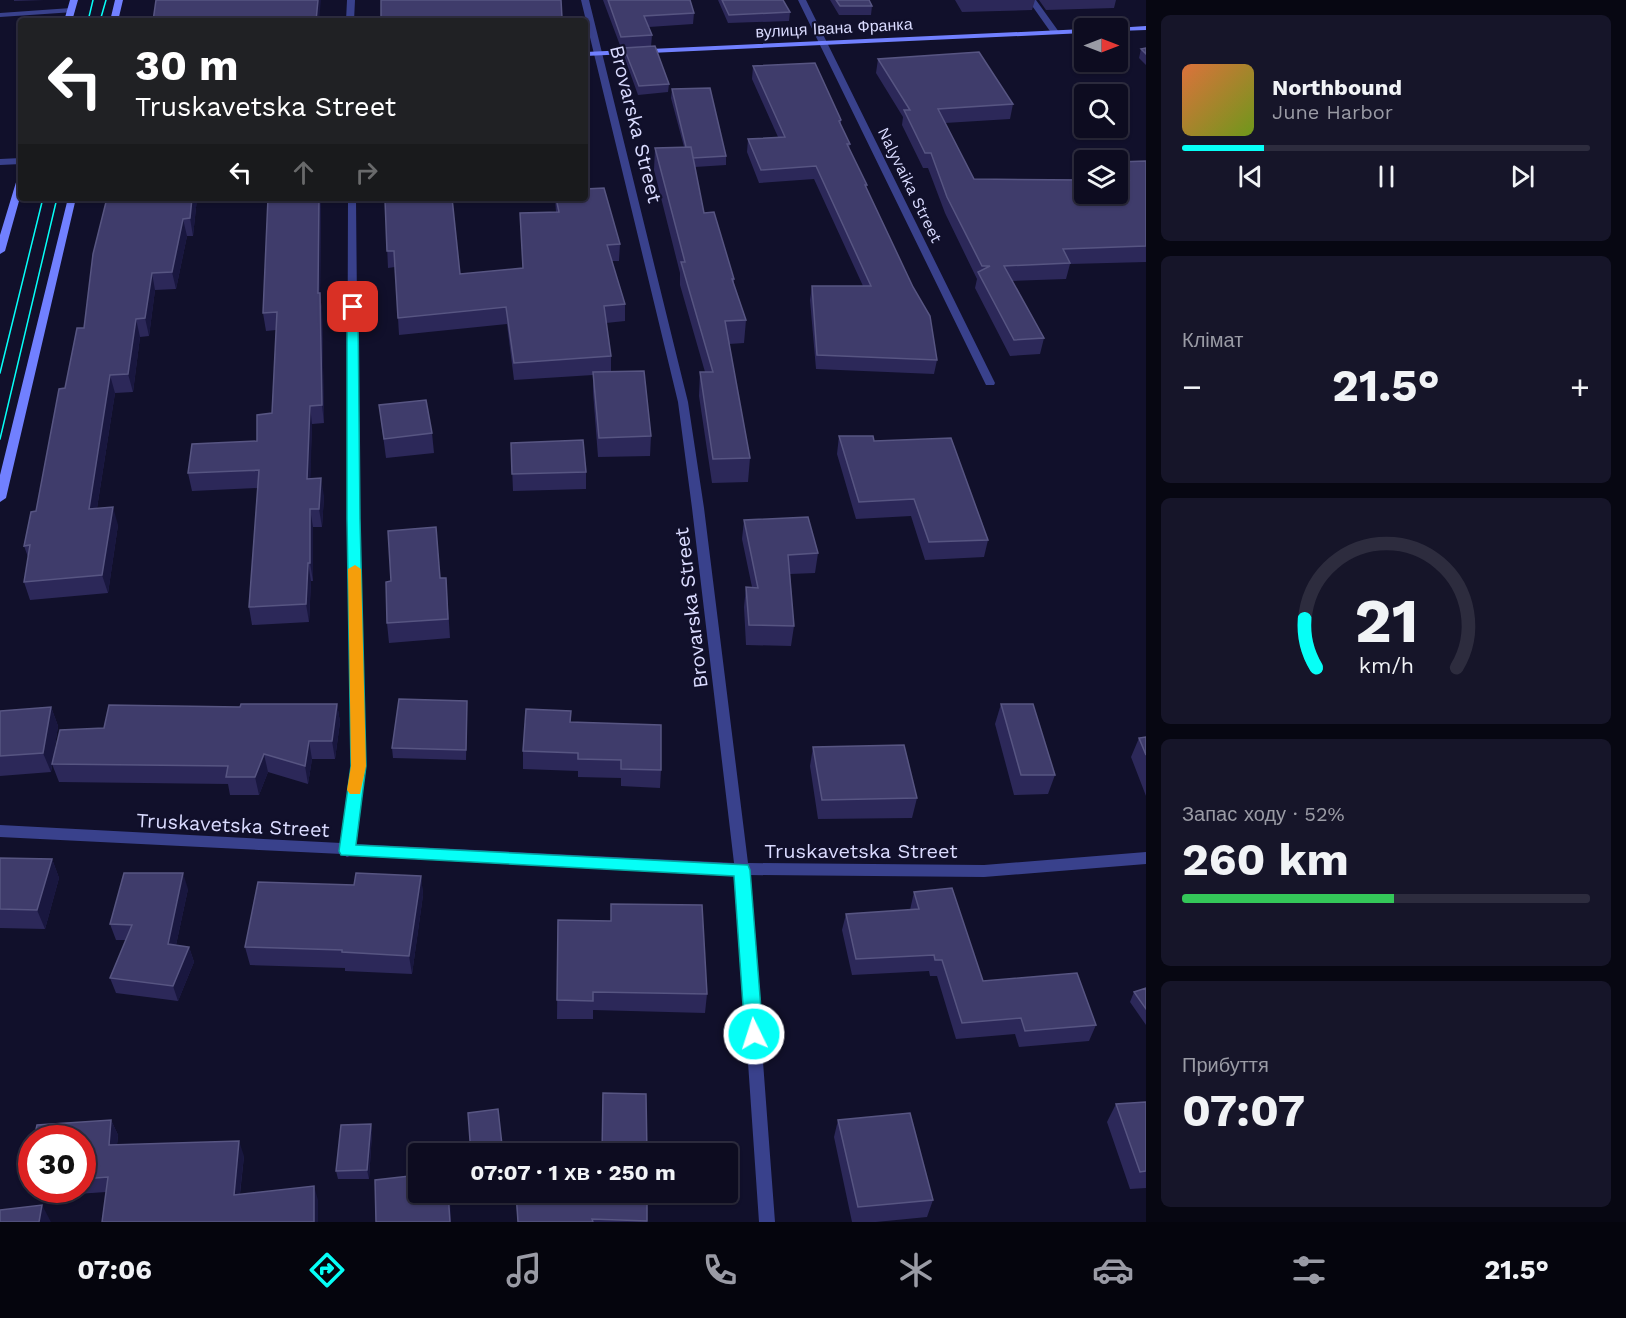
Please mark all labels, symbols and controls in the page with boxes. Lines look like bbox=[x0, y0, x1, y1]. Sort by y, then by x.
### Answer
street label: вулиця Івана Франка bbox=[755, 14, 913, 42]
north arrow bbox=[1074, 18, 1128, 72]
map controls bbox=[1074, 18, 1128, 204]
text: 30 m bbox=[135, 41, 239, 90]
icon: left bbox=[36, 42, 114, 120]
street label: Brovarska Street bbox=[605, 43, 667, 206]
text: Northbound bbox=[1272, 75, 1402, 100]
button: search bbox=[1074, 84, 1128, 138]
text: Truskavetska Street bbox=[135, 91, 396, 123]
text: June Harbor bbox=[1272, 100, 1393, 124]
street label: Nalyvaika Street bbox=[874, 124, 946, 246]
button: layers bbox=[1074, 150, 1128, 204]
icon: left bbox=[224, 156, 257, 189]
icon: ahead bbox=[287, 156, 320, 189]
icon: right bbox=[350, 156, 383, 189]
icon: previous bbox=[1234, 160, 1267, 193]
icon: pause bbox=[1370, 160, 1403, 193]
icon: next bbox=[1506, 160, 1539, 193]
pin bbox=[327, 281, 378, 332]
icon: arrive bbox=[336, 290, 369, 323]
text: Клімат bbox=[1182, 328, 1243, 352]
text: 21.5° bbox=[1332, 359, 1440, 412]
text: − bbox=[1182, 367, 1202, 406]
text: + bbox=[1570, 367, 1590, 406]
street label: Brovarska Street bbox=[669, 526, 713, 690]
text: 21 bbox=[1354, 584, 1418, 657]
text: km/h bbox=[1358, 653, 1414, 678]
text: Запас ходу · 52% bbox=[1182, 802, 1345, 826]
street label: Truskavetska Street bbox=[136, 808, 331, 842]
text: 260 km bbox=[1182, 833, 1349, 886]
street label: Truskavetska Street bbox=[764, 839, 958, 863]
position arrow bbox=[722, 1002, 786, 1066]
text: Прибуття bbox=[1182, 1053, 1269, 1077]
text: 07:07 bbox=[1182, 1084, 1305, 1137]
speed limit sign: 30 bbox=[18, 1125, 96, 1203]
text: 07:07 · 1 хв · 250 m bbox=[470, 1160, 676, 1185]
icon: directions bbox=[306, 1249, 348, 1291]
icon: music bbox=[503, 1249, 545, 1291]
icon: phone bbox=[699, 1249, 741, 1291]
icon: climate bbox=[895, 1249, 937, 1291]
icon: car bbox=[1092, 1249, 1134, 1291]
icon: filters bbox=[1288, 1249, 1330, 1291]
text: 07:06 bbox=[77, 1254, 152, 1286]
text: 21.5° bbox=[1484, 1254, 1549, 1286]

